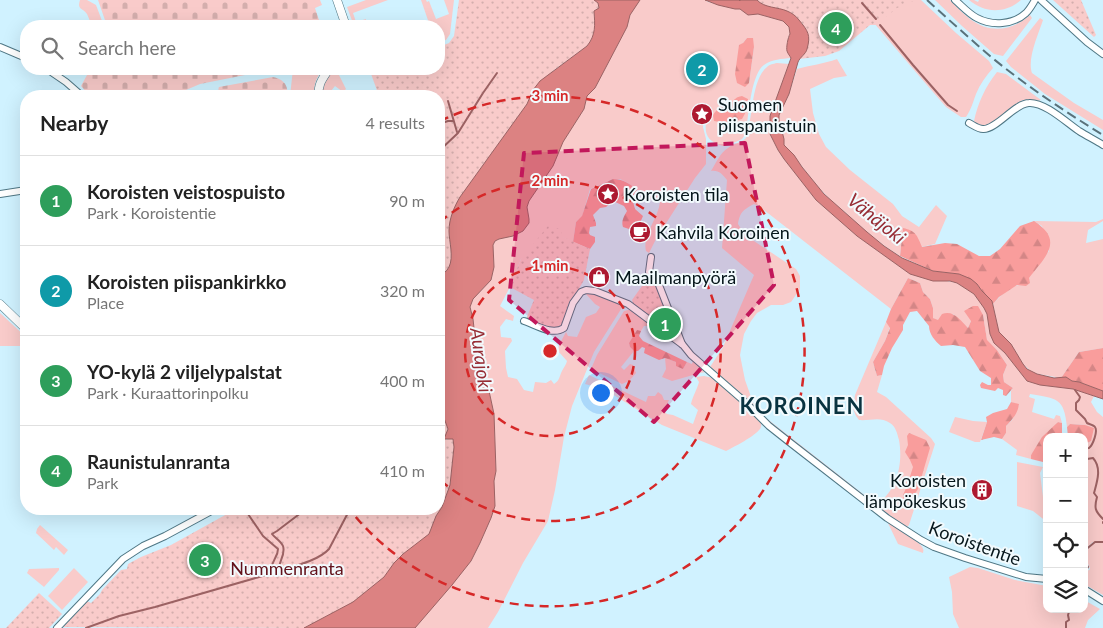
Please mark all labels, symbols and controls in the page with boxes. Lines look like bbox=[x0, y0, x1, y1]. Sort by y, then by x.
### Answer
pin: 4 bbox=[820, 9, 852, 47]
search box bbox=[20, 20, 445, 75]
icon: search bbox=[38, 34, 66, 62]
text: Search here bbox=[78, 36, 176, 59]
pin: 2 bbox=[686, 50, 718, 88]
text: 3 min bbox=[531, 86, 569, 104]
place label: Suomen piispanistuin bbox=[718, 93, 817, 136]
place icon: Suomen piispanistuin bbox=[690, 102, 714, 126]
text: Nearby bbox=[40, 110, 108, 135]
text: 4 results bbox=[365, 113, 425, 132]
text: 2 min bbox=[531, 171, 569, 189]
text: Koroisten veistospuisto bbox=[87, 180, 285, 203]
place icon: Koroisten tila bbox=[596, 182, 620, 206]
place label: Koroisten tila bbox=[624, 183, 729, 205]
water label: Vähäjoki bbox=[843, 188, 911, 249]
text: 1 bbox=[51, 191, 61, 210]
text: 90 m bbox=[389, 191, 425, 210]
text: Park · Koroistentie bbox=[87, 203, 216, 222]
cafe icon: Kahvila Koroinen bbox=[628, 220, 652, 244]
place label: Kahvila Koroinen bbox=[656, 221, 790, 243]
text: 1 min bbox=[531, 256, 569, 274]
shop icon: Maailmanpyörä bbox=[587, 265, 611, 289]
place label: Maailmanpyörä bbox=[615, 266, 736, 288]
text: Koroisten piispankirkko bbox=[87, 270, 286, 293]
text: 2 bbox=[51, 281, 61, 300]
text: 320 m bbox=[380, 281, 425, 300]
text: Place bbox=[87, 293, 124, 312]
pin: 1 bbox=[649, 305, 681, 343]
water label: Aurajoki bbox=[466, 325, 498, 394]
centre of rings bbox=[541, 342, 559, 360]
text: YO-kylä 2 viljelypalstat bbox=[87, 360, 282, 383]
text: 3 bbox=[51, 371, 61, 390]
text: 400 m bbox=[380, 371, 425, 390]
your location bbox=[588, 380, 614, 406]
text: Park · Kuraattorinpolku bbox=[87, 383, 249, 402]
district label: KOROINEN bbox=[740, 392, 864, 419]
map controls bbox=[1043, 433, 1088, 613]
button: + bbox=[1043, 433, 1088, 478]
text: Raunistulanranta bbox=[87, 450, 230, 473]
text: 4 bbox=[51, 461, 61, 480]
text: 410 m bbox=[380, 461, 425, 480]
place label: Koroisten lämpökeskus bbox=[865, 469, 966, 512]
text: Park bbox=[87, 473, 118, 492]
building icon: Koroisten lämpökeskus bbox=[970, 478, 994, 502]
button: − bbox=[1043, 478, 1088, 523]
street label: Koroistentie bbox=[926, 516, 1024, 570]
button: locate bbox=[1043, 523, 1088, 568]
pin: 3 bbox=[189, 541, 221, 579]
park label: Nummenranta bbox=[230, 557, 344, 579]
button: layers bbox=[1043, 568, 1088, 613]

